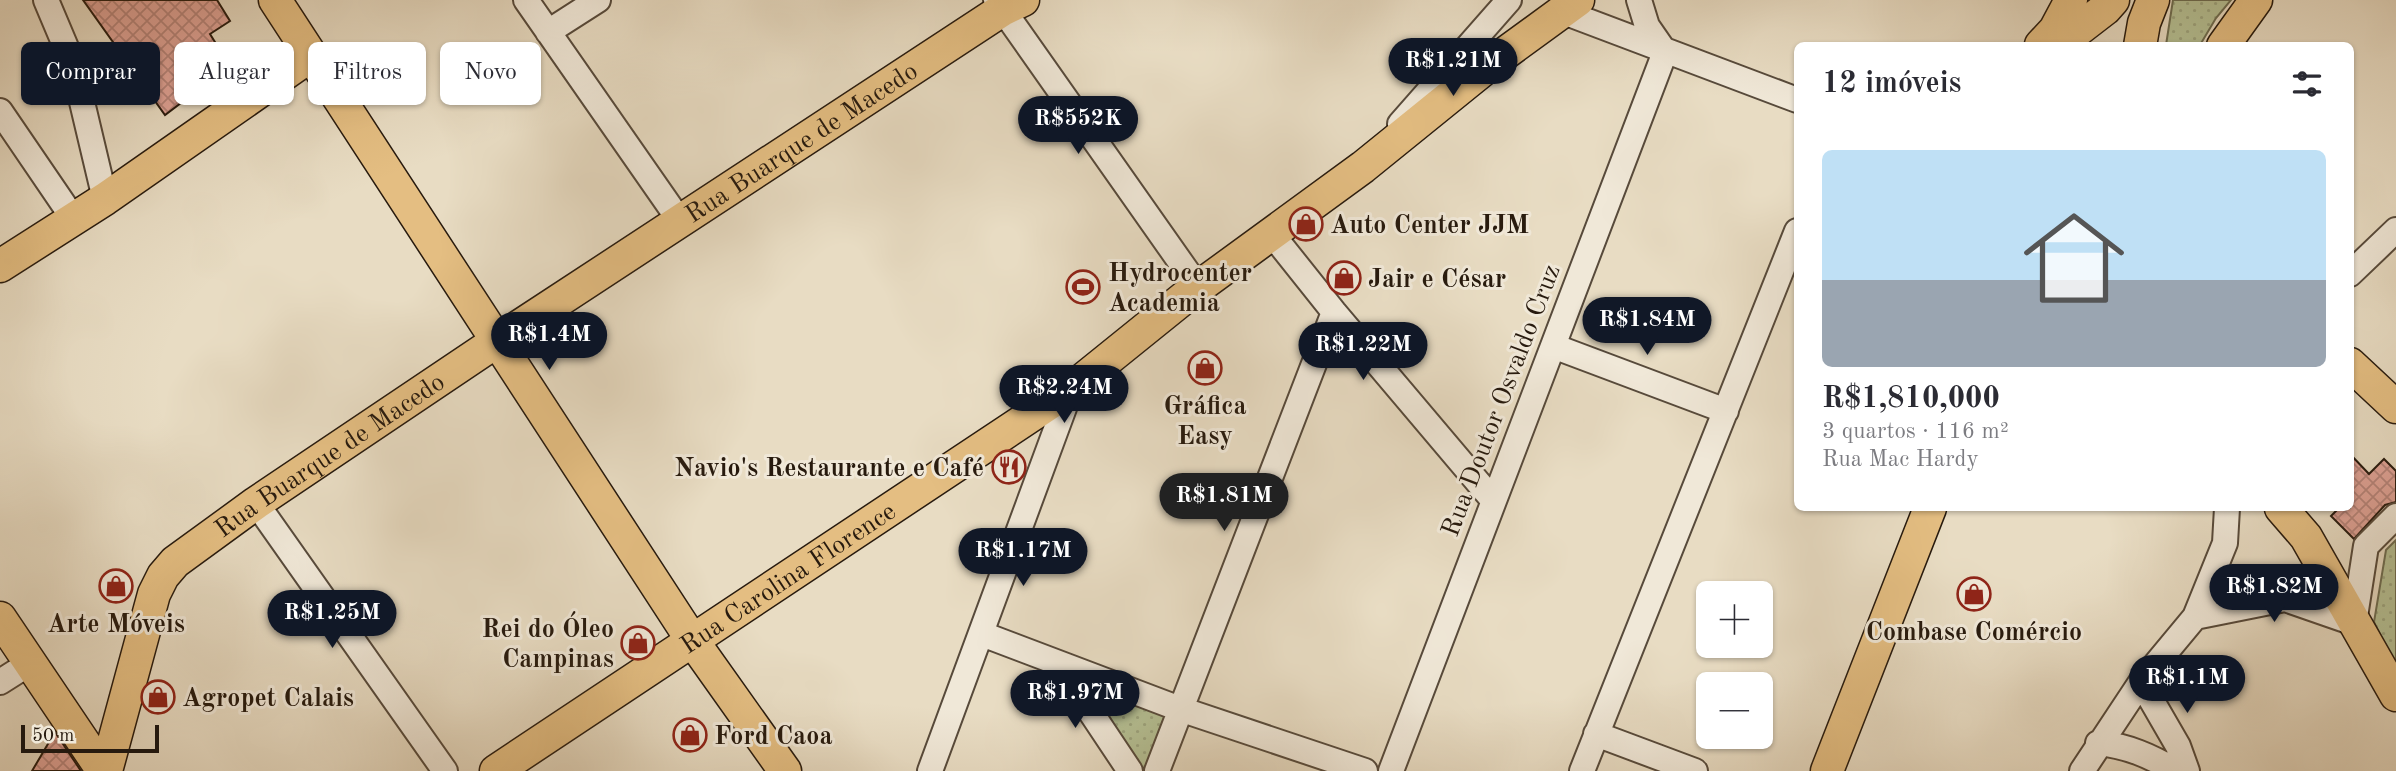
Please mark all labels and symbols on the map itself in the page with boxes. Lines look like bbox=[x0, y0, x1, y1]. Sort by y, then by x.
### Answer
pin: R$1.21M bbox=[1388, 38, 1518, 98]
street label: Rua Buarque de Macedo bbox=[681, 58, 923, 229]
pin: R$552K bbox=[1021, 96, 1135, 156]
shop icon: Auto Center JJM bbox=[1287, 205, 1325, 243]
place label: Auto Center JJM bbox=[1330, 213, 1529, 239]
shop icon: Jair e César bbox=[1325, 259, 1363, 297]
place label: Hydrocenter Academia bbox=[1108, 261, 1252, 317]
street label: Rua Doutor Osvaldo Cruz bbox=[1438, 261, 1566, 540]
place label: Jair e César bbox=[1368, 267, 1506, 293]
sports icon: Hydrocenter Academia bbox=[1064, 268, 1102, 306]
pin: R$1.84M bbox=[1582, 298, 1712, 357]
pin: R$1.4M bbox=[492, 312, 606, 372]
pin: R$1.22M bbox=[1298, 322, 1428, 382]
shop icon: Gráfica Easy bbox=[1186, 349, 1224, 387]
pin: R$2.24M bbox=[999, 366, 1129, 425]
street label: Rua Buarque de Macedo bbox=[211, 369, 450, 543]
place label: Gráfica Easy bbox=[1163, 394, 1247, 450]
restaurant icon: Navio's Restaurante e Café bbox=[990, 448, 1028, 486]
place label: Navio's Restaurante e Café bbox=[674, 456, 984, 482]
pin: R$1.81M bbox=[1159, 474, 1289, 533]
street label: Rua Carolina Florence bbox=[676, 498, 901, 660]
pin: R$1.17M bbox=[958, 528, 1088, 588]
pin: R$1.82M bbox=[2209, 564, 2339, 624]
shop icon: Arte Móveis bbox=[97, 567, 135, 605]
shop icon: Combase Comércio bbox=[1955, 575, 1993, 613]
pin: R$1.25M bbox=[267, 590, 397, 650]
place label: Rei do Óleo Campinas bbox=[482, 611, 614, 673]
place label: Arte Móveis bbox=[47, 612, 185, 638]
place label: Combase Comércio bbox=[1866, 620, 2082, 646]
shop icon: Rei do Óleo Campinas bbox=[619, 624, 657, 662]
pin: R$1.1M bbox=[2130, 656, 2244, 715]
pin: R$1.97M bbox=[1010, 670, 1140, 730]
shop icon: Agropet Calais bbox=[139, 678, 177, 716]
place label: Agropet Calais bbox=[182, 686, 354, 712]
shop icon: Ford Caoa bbox=[671, 716, 709, 754]
scale bar bbox=[21, 722, 159, 754]
place label: Ford Caoa bbox=[714, 724, 833, 750]

